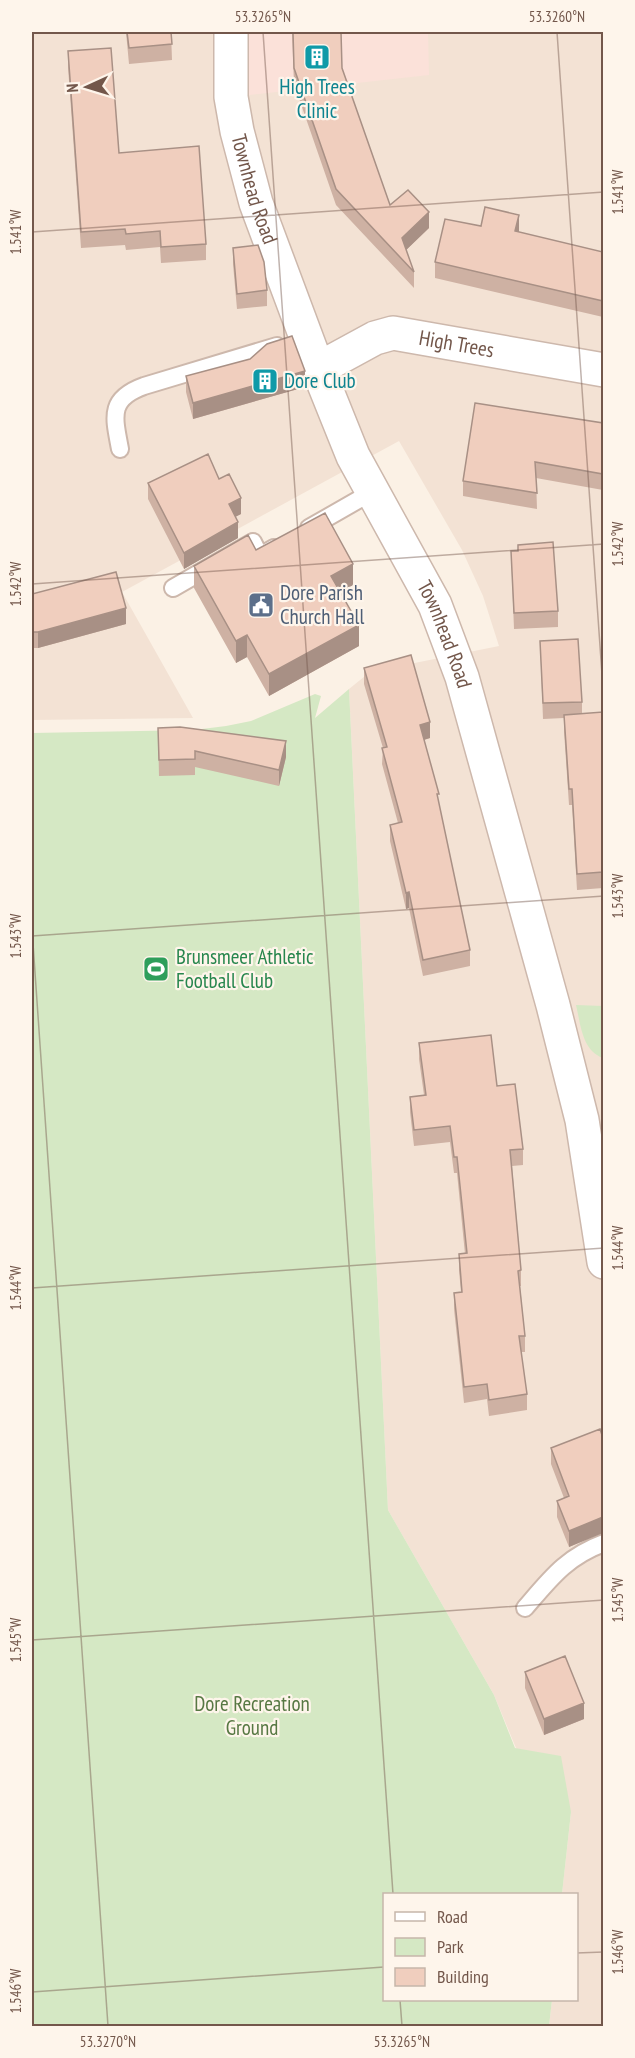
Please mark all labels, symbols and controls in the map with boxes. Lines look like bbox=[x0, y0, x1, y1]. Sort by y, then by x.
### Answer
text: 53.3265°N bbox=[235, 7, 291, 26]
text: 53.3260°N bbox=[529, 7, 585, 26]
building icon: High Trees Clinic bbox=[302, 42, 332, 72]
north arrow bbox=[57, 57, 117, 117]
place label: High Trees Clinic bbox=[279, 73, 355, 124]
text: N bbox=[62, 83, 82, 93]
street label: Townhead Road bbox=[225, 131, 284, 248]
text: 1.541°W bbox=[608, 170, 627, 214]
text: 1.541°W bbox=[6, 210, 25, 254]
street label: High Trees bbox=[417, 324, 496, 363]
building icon: Dore Club bbox=[250, 366, 280, 396]
place label: Dore Club bbox=[284, 367, 356, 394]
text: 1.542°W bbox=[608, 522, 627, 566]
text: 1.542°W bbox=[6, 562, 25, 606]
street label: Townhead Road bbox=[411, 576, 478, 691]
place label: Dore Parish Church Hall bbox=[280, 579, 364, 630]
public building icon: Dore Parish Church Hall bbox=[246, 590, 276, 620]
text: 1.543°W bbox=[608, 874, 627, 918]
text: 1.543°W bbox=[6, 914, 25, 958]
place label: Brunsmeer Athletic Football Club bbox=[176, 943, 314, 994]
sports icon: Brunsmeer Athletic Football Club bbox=[141, 954, 171, 984]
text: 1.544°W bbox=[608, 1226, 627, 1270]
text: 1.544°W bbox=[6, 1266, 25, 1310]
text: 1.545°W bbox=[608, 1578, 627, 1622]
text: 1.545°W bbox=[6, 1618, 25, 1662]
park label: Dore Recreation Ground bbox=[194, 1690, 310, 1741]
legend bbox=[383, 1893, 578, 2001]
text: Road bbox=[437, 1905, 468, 1928]
text: 1.546°W bbox=[608, 1930, 627, 1974]
text: Park bbox=[437, 1935, 464, 1958]
text: Building bbox=[437, 1965, 489, 1988]
text: 1.546°W bbox=[6, 1969, 25, 2013]
text: 53.3270°N bbox=[80, 2032, 136, 2051]
text: 53.3265°N bbox=[374, 2032, 430, 2051]

